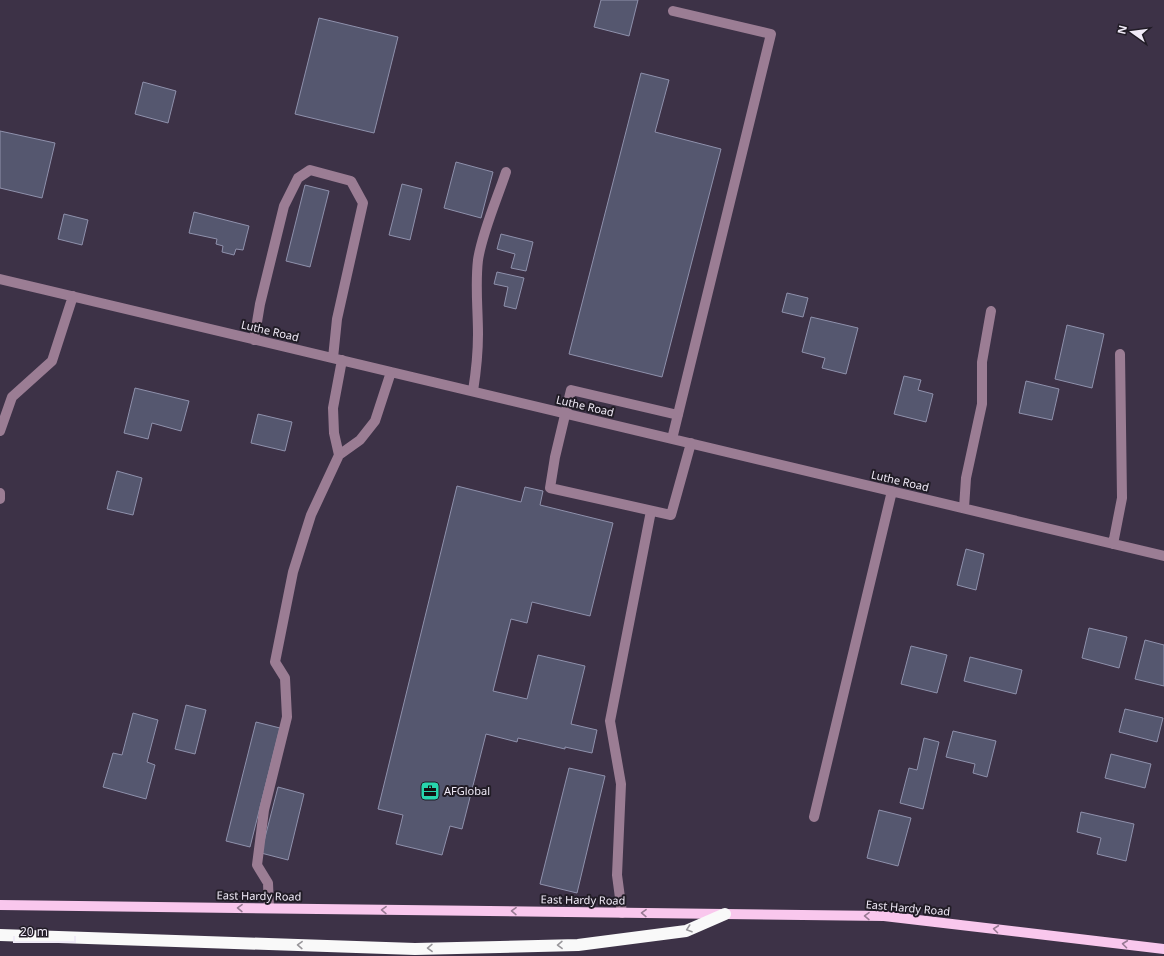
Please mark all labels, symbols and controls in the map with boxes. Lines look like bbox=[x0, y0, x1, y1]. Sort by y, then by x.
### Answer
north arrow bbox=[1112, 12, 1152, 52]
text: N bbox=[1113, 23, 1130, 36]
street label: Luthe Road bbox=[240, 317, 300, 344]
street label: Luthe Road bbox=[555, 392, 615, 419]
street label: Luthe Road bbox=[870, 467, 930, 494]
office icon: AFGlobal bbox=[419, 780, 441, 802]
place label: AFGlobal bbox=[444, 783, 490, 798]
street label: East Hardy Road bbox=[217, 887, 301, 904]
street label: East Hardy Road bbox=[541, 891, 625, 908]
street label: East Hardy Road bbox=[865, 896, 951, 919]
one-way arrow bbox=[237, 904, 243, 912]
one-way arrow bbox=[381, 906, 387, 914]
one-way arrow bbox=[511, 907, 517, 915]
one-way arrow bbox=[641, 909, 647, 917]
one-way arrow bbox=[864, 912, 870, 920]
scale bar bbox=[14, 918, 75, 944]
text: 20 m bbox=[20, 923, 48, 940]
one-way arrow bbox=[686, 924, 693, 933]
one-way arrow bbox=[993, 925, 999, 934]
one-way arrow bbox=[1122, 940, 1128, 949]
one-way arrow bbox=[297, 941, 303, 949]
one-way arrow bbox=[557, 941, 563, 950]
one-way arrow bbox=[427, 944, 433, 953]

